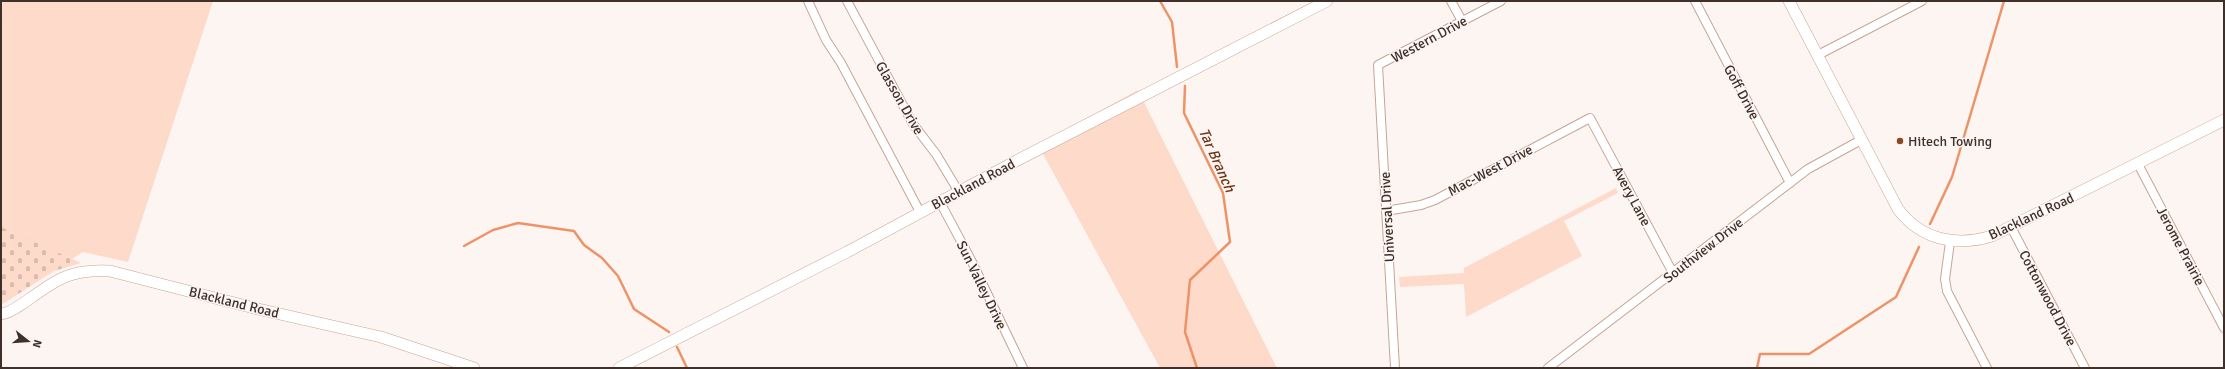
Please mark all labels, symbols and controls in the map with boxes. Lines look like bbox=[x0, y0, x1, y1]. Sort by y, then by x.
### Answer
street label: Western Drive bbox=[1388, 12, 1470, 67]
street label: Glasson Drive bbox=[872, 59, 927, 138]
street label: Goff Drive bbox=[1720, 62, 1763, 123]
water label: Tar Branch bbox=[1195, 125, 1239, 195]
place label: Hitech Towing bbox=[1908, 133, 1992, 150]
marker: Hitech Towing bbox=[1895, 136, 1905, 146]
street label: Mac-West Drive bbox=[1445, 141, 1536, 200]
street label: Blackland Road bbox=[928, 155, 1018, 214]
street label: Avery Lane bbox=[1609, 163, 1654, 229]
street label: Universal Drive bbox=[1377, 171, 1398, 263]
street label: Blackland Road bbox=[1986, 189, 2077, 244]
street label: Jerome Prairie bbox=[2153, 204, 2208, 288]
street label: Southview Drive bbox=[1660, 214, 1747, 287]
street label: Sun Valley Drive bbox=[953, 238, 1010, 332]
street label: Cottonwood Drive bbox=[2015, 247, 2080, 349]
street label: Blackland Road bbox=[187, 283, 281, 322]
north arrow bbox=[8, 321, 48, 361]
text: N bbox=[30, 338, 44, 349]

